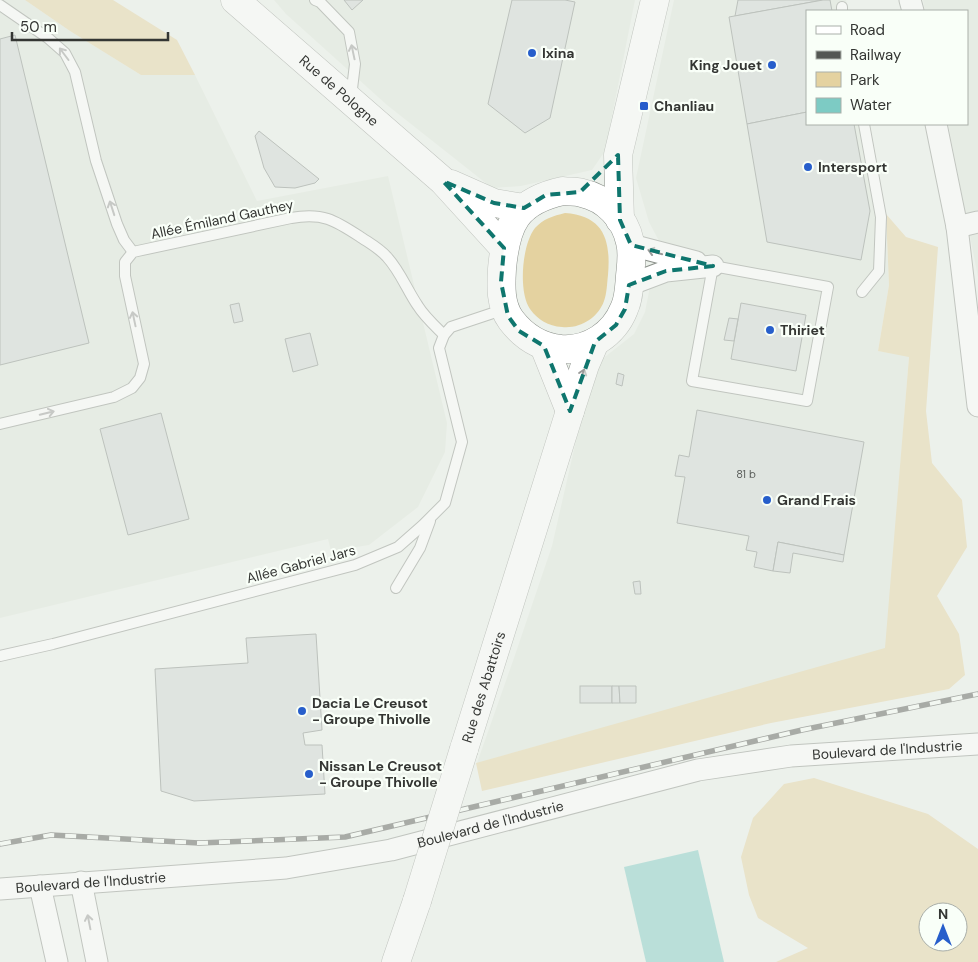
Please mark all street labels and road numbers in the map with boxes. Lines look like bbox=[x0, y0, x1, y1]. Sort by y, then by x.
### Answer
street label: Rue de Pologne bbox=[296, 51, 383, 130]
street label: Allée Émiland Gauthey bbox=[149, 195, 295, 243]
street label: Allée Gabriel Jars bbox=[244, 541, 358, 587]
street label: Rue des Abattoirs bbox=[458, 629, 509, 745]
street label: Boulevard de l'Industrie bbox=[812, 736, 963, 764]
street label: Boulevard de l'Industrie bbox=[415, 796, 565, 852]
street label: Boulevard de l'Industrie bbox=[15, 868, 166, 897]

